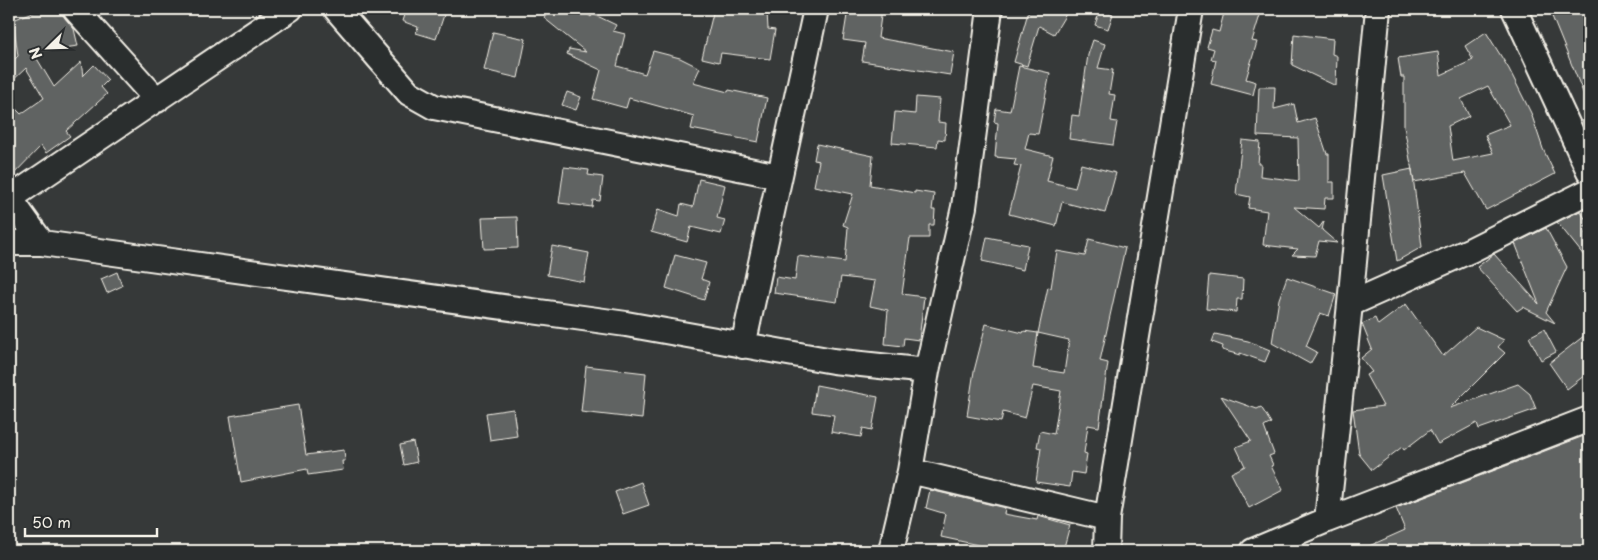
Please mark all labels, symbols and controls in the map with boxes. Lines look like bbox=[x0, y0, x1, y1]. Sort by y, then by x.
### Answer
north arrow bbox=[22, 22, 72, 72]
text: N bbox=[24, 44, 47, 62]
scale bar bbox=[25, 505, 158, 537]
text: 50 m bbox=[32, 510, 71, 533]

